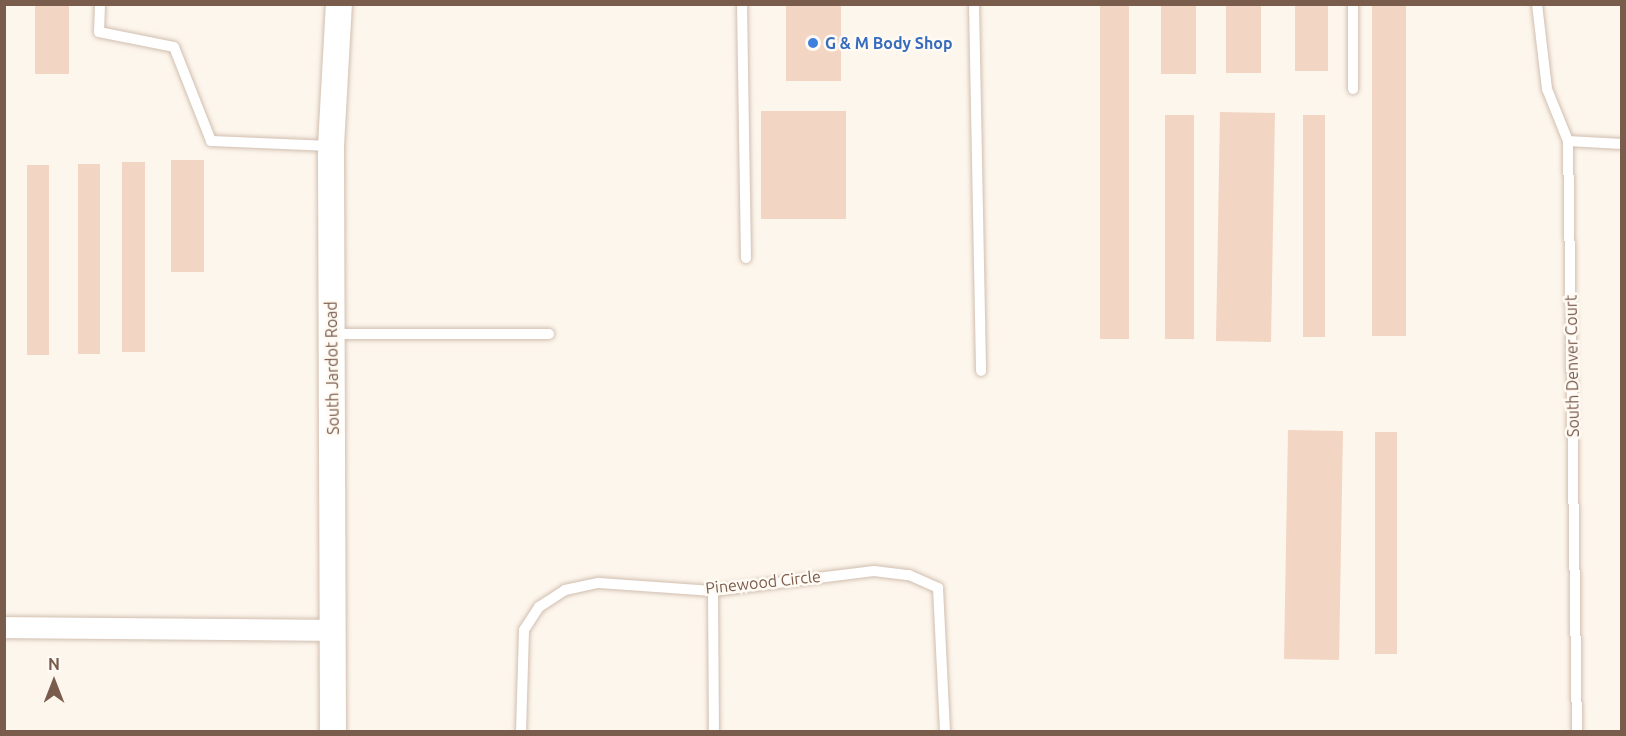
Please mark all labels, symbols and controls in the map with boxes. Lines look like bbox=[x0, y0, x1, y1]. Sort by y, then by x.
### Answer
place label: G & M Body Shop bbox=[825, 33, 953, 53]
marker: G & M Body Shop bbox=[806, 36, 820, 50]
street label: South Denver Court bbox=[1561, 295, 1583, 437]
street label: South Jardot Road bbox=[321, 301, 343, 435]
street label: Pinewood Circle bbox=[704, 566, 822, 598]
north arrow bbox=[24, 652, 84, 712]
text: N bbox=[48, 655, 60, 673]

